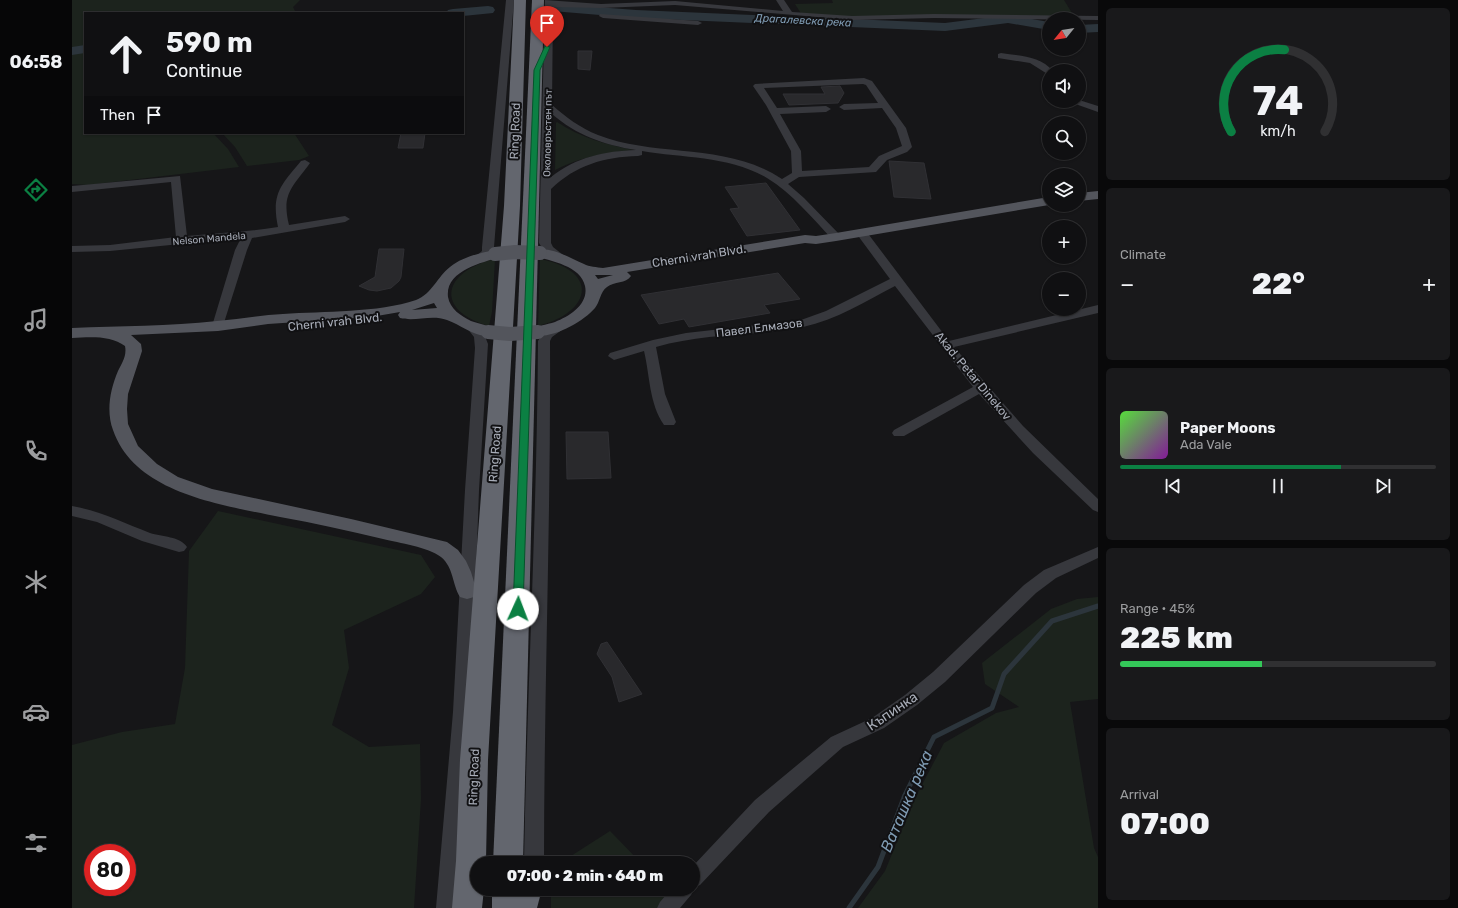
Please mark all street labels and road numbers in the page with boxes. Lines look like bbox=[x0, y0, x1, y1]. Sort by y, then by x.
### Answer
street label: Околовръстен път bbox=[541, 89, 555, 177]
street label: Ring Road bbox=[507, 102, 523, 160]
street label: Nelson Mandela bbox=[172, 230, 246, 248]
street label: Cherni vrah Blvd. bbox=[651, 242, 747, 270]
street label: Cherni vrah Blvd. bbox=[287, 310, 383, 334]
street label: Павел Елмазов bbox=[715, 316, 803, 340]
street label: Akad. Petar Dinekov bbox=[932, 329, 1014, 423]
street label: Ring Road bbox=[486, 425, 504, 483]
street label: Къпинка bbox=[864, 688, 921, 735]
street label: Ring Road bbox=[466, 748, 482, 806]

